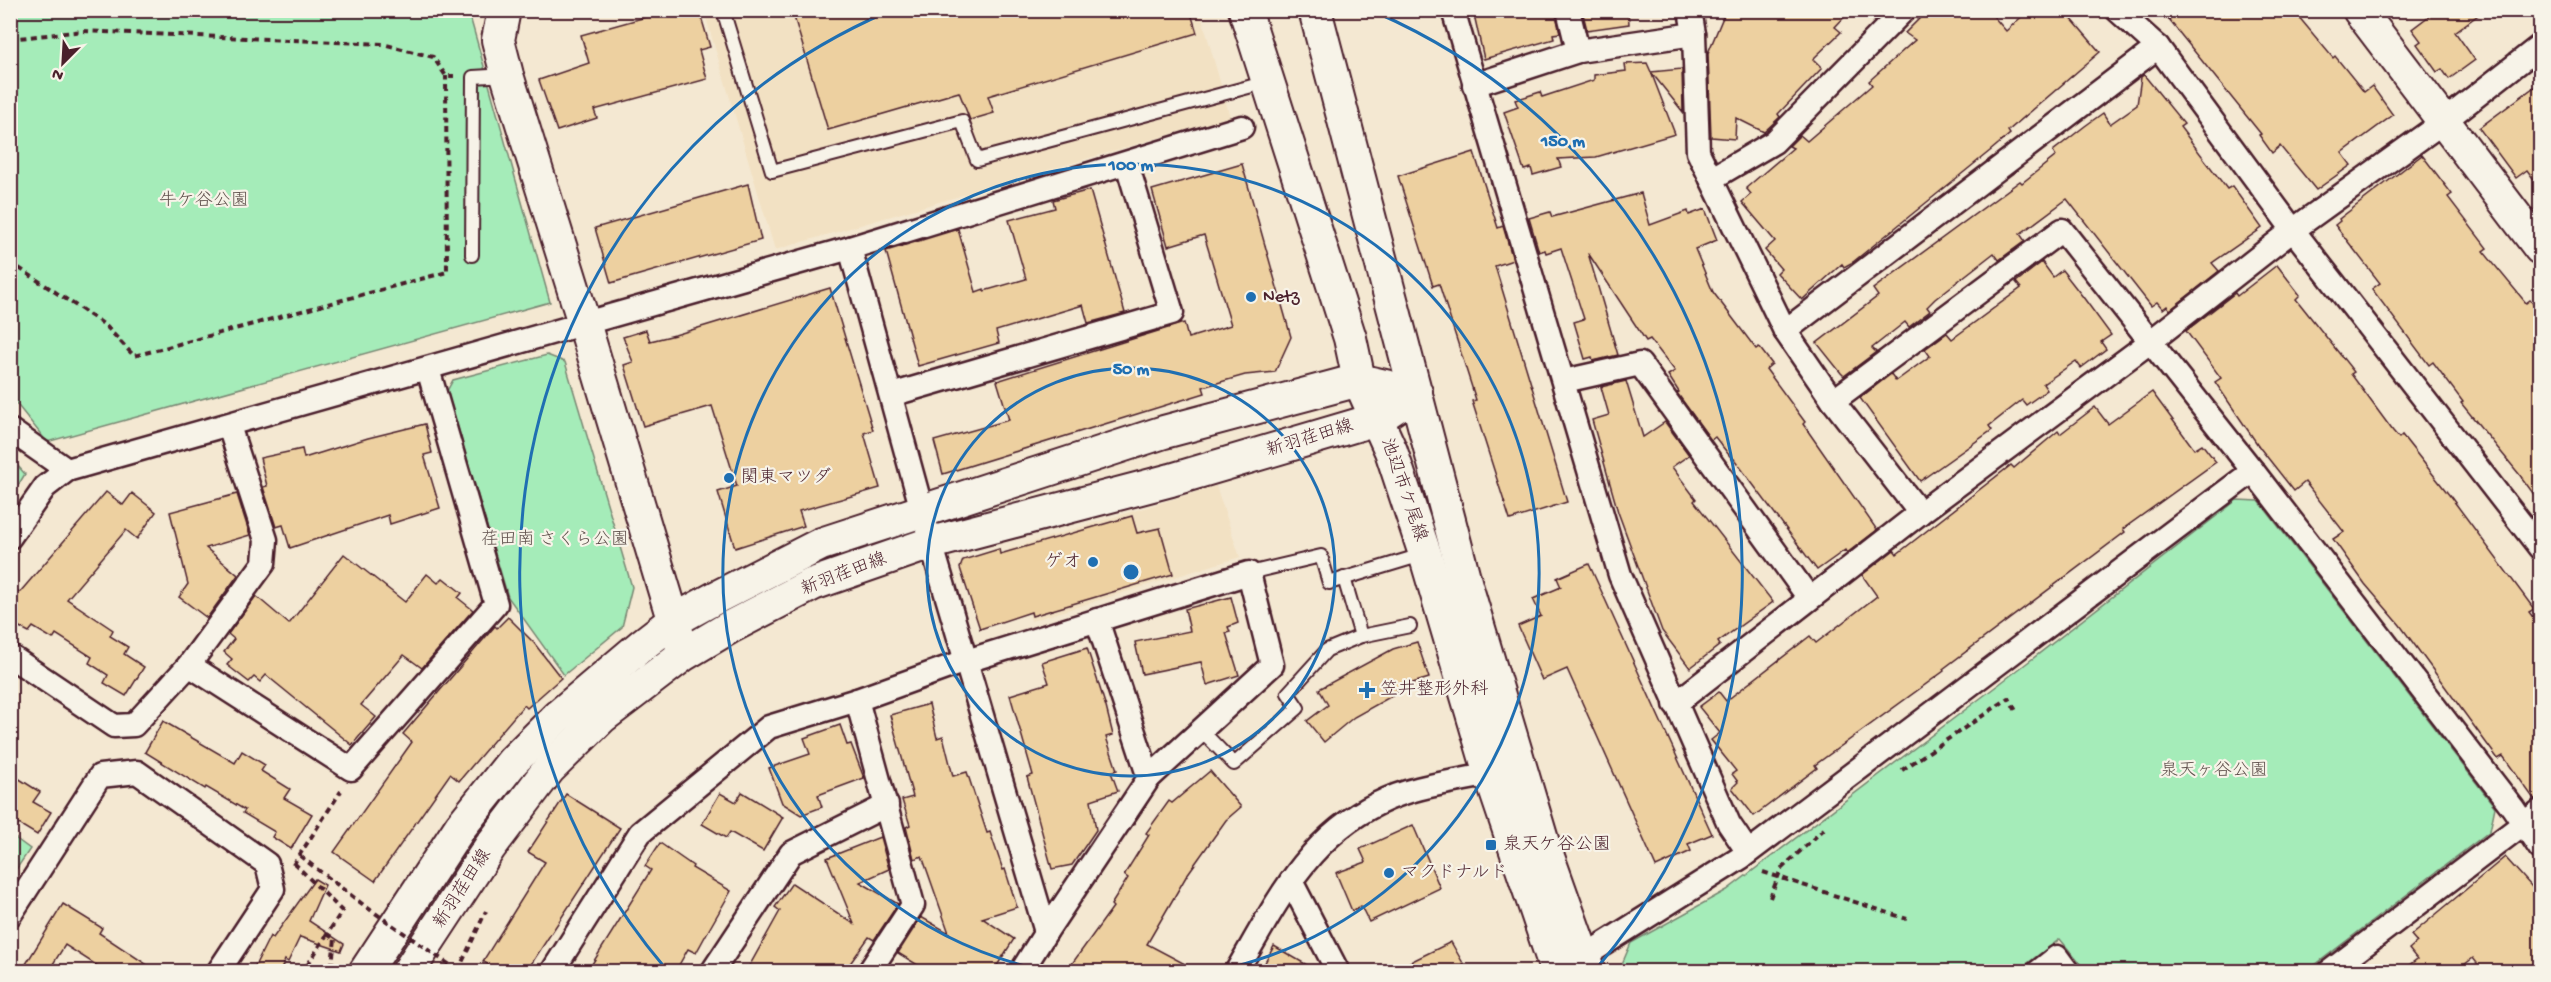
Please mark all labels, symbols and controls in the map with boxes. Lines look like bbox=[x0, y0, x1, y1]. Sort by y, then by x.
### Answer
north arrow bbox=[33, 33, 93, 93]
text: N bbox=[49, 62, 67, 84]
text: 150 m bbox=[1540, 132, 1585, 153]
text: 100 m bbox=[1108, 156, 1154, 177]
park label: 牛ケ谷公園 bbox=[159, 190, 249, 212]
place label: Netz bbox=[1263, 287, 1300, 308]
marker: Netz bbox=[1244, 290, 1258, 304]
text: 50 m bbox=[1113, 360, 1150, 381]
street label: 新羽荏田線 bbox=[1264, 415, 1356, 462]
street label: 池辺市ケ尾線 bbox=[1375, 435, 1431, 544]
place label: 関東マツダ bbox=[741, 467, 831, 489]
marker: 関東マツダ bbox=[722, 471, 736, 485]
park label: 荏田南 さくら公園 bbox=[481, 529, 629, 551]
street label: 新羽荏田線 bbox=[798, 548, 890, 601]
place label: ゲオ bbox=[1045, 551, 1081, 573]
marker: ゲオ bbox=[1086, 555, 1100, 569]
centre of rings bbox=[1121, 562, 1141, 582]
place label: 笠井整形外科 bbox=[1380, 679, 1488, 701]
marker: 笠井整形外科 bbox=[1358, 681, 1376, 699]
park label: 泉天ヶ谷公園 bbox=[2160, 760, 2268, 782]
place label: 泉天ケ谷公園 bbox=[1503, 834, 1611, 856]
marker: 泉天ケ谷公園 bbox=[1484, 838, 1498, 852]
street label: 新羽荏田線 bbox=[429, 845, 496, 932]
place label: マクドナルド bbox=[1401, 863, 1508, 884]
marker: マクドナルド bbox=[1382, 866, 1396, 880]

